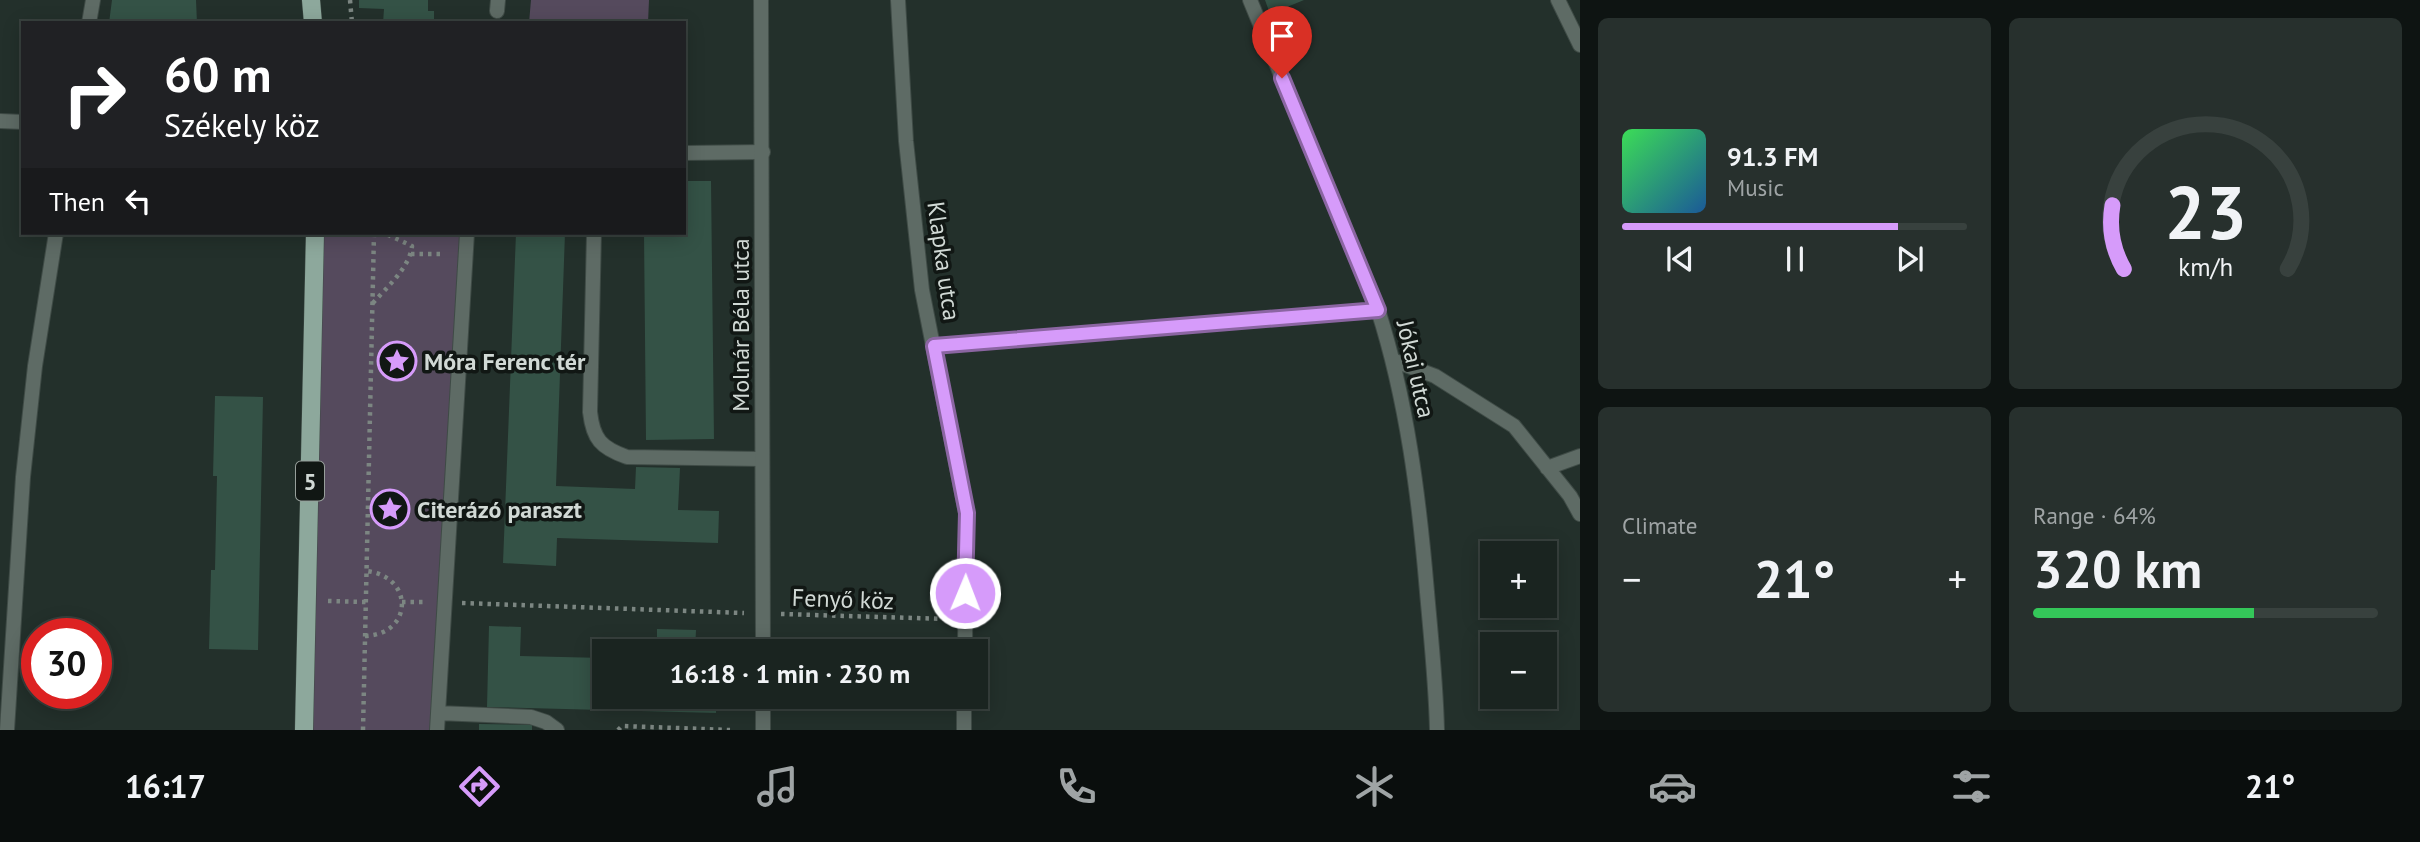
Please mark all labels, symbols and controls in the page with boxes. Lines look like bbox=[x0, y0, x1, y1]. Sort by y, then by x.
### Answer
pin bbox=[1252, 6, 1312, 78]
icon: arrive bbox=[1263, 17, 1301, 55]
text: 60 m bbox=[164, 42, 271, 106]
icon: right bbox=[49, 49, 140, 140]
text: Székely köz bbox=[164, 104, 320, 146]
text: 91.3 FM bbox=[1727, 140, 1818, 173]
text: 23 bbox=[2164, 166, 2247, 260]
text: Music bbox=[1727, 173, 1784, 202]
icon: left bbox=[119, 182, 157, 220]
text: Then bbox=[49, 185, 105, 218]
street label: Klapka utca bbox=[920, 199, 968, 323]
street label: Molnár Béla utca bbox=[725, 238, 756, 412]
icon: previous bbox=[1661, 240, 1699, 278]
icon: pause bbox=[1776, 240, 1814, 278]
icon: next bbox=[1891, 240, 1929, 278]
text: km/h bbox=[2178, 251, 2233, 283]
street label: Jókai utca bbox=[1389, 316, 1442, 421]
place icon: Móra Ferenc tér bbox=[376, 340, 418, 382]
place label: Móra Ferenc tér bbox=[424, 346, 586, 377]
road number: 5 bbox=[296, 461, 324, 500]
place icon: Citerázó paraszt bbox=[369, 488, 411, 530]
place label: Citerázó paraszt bbox=[417, 494, 582, 525]
text: Range · 64% bbox=[2033, 501, 2156, 530]
text: Climate bbox=[1622, 511, 1697, 540]
text: 320 km bbox=[2033, 535, 2202, 602]
map controls bbox=[1480, 541, 1557, 709]
button: + bbox=[1480, 541, 1557, 618]
text: 21° bbox=[1754, 545, 1835, 612]
text: − bbox=[1622, 554, 1641, 603]
text: + bbox=[1948, 554, 1967, 603]
position arrow bbox=[928, 556, 1002, 630]
street label: Fenyő köz bbox=[791, 582, 895, 616]
speed limit sign: 30 bbox=[21, 618, 112, 709]
button: − bbox=[1480, 632, 1557, 709]
text: 16:18 · 1 min · 230 m bbox=[670, 657, 910, 690]
icon: directions bbox=[455, 762, 504, 811]
icon: music bbox=[753, 762, 802, 811]
icon: phone bbox=[1052, 762, 1101, 811]
icon: climate bbox=[1350, 762, 1399, 811]
icon: car bbox=[1648, 762, 1697, 811]
icon: filters bbox=[1947, 762, 1996, 811]
text: 16:17 bbox=[125, 765, 206, 807]
text: 21° bbox=[2245, 765, 2295, 807]

